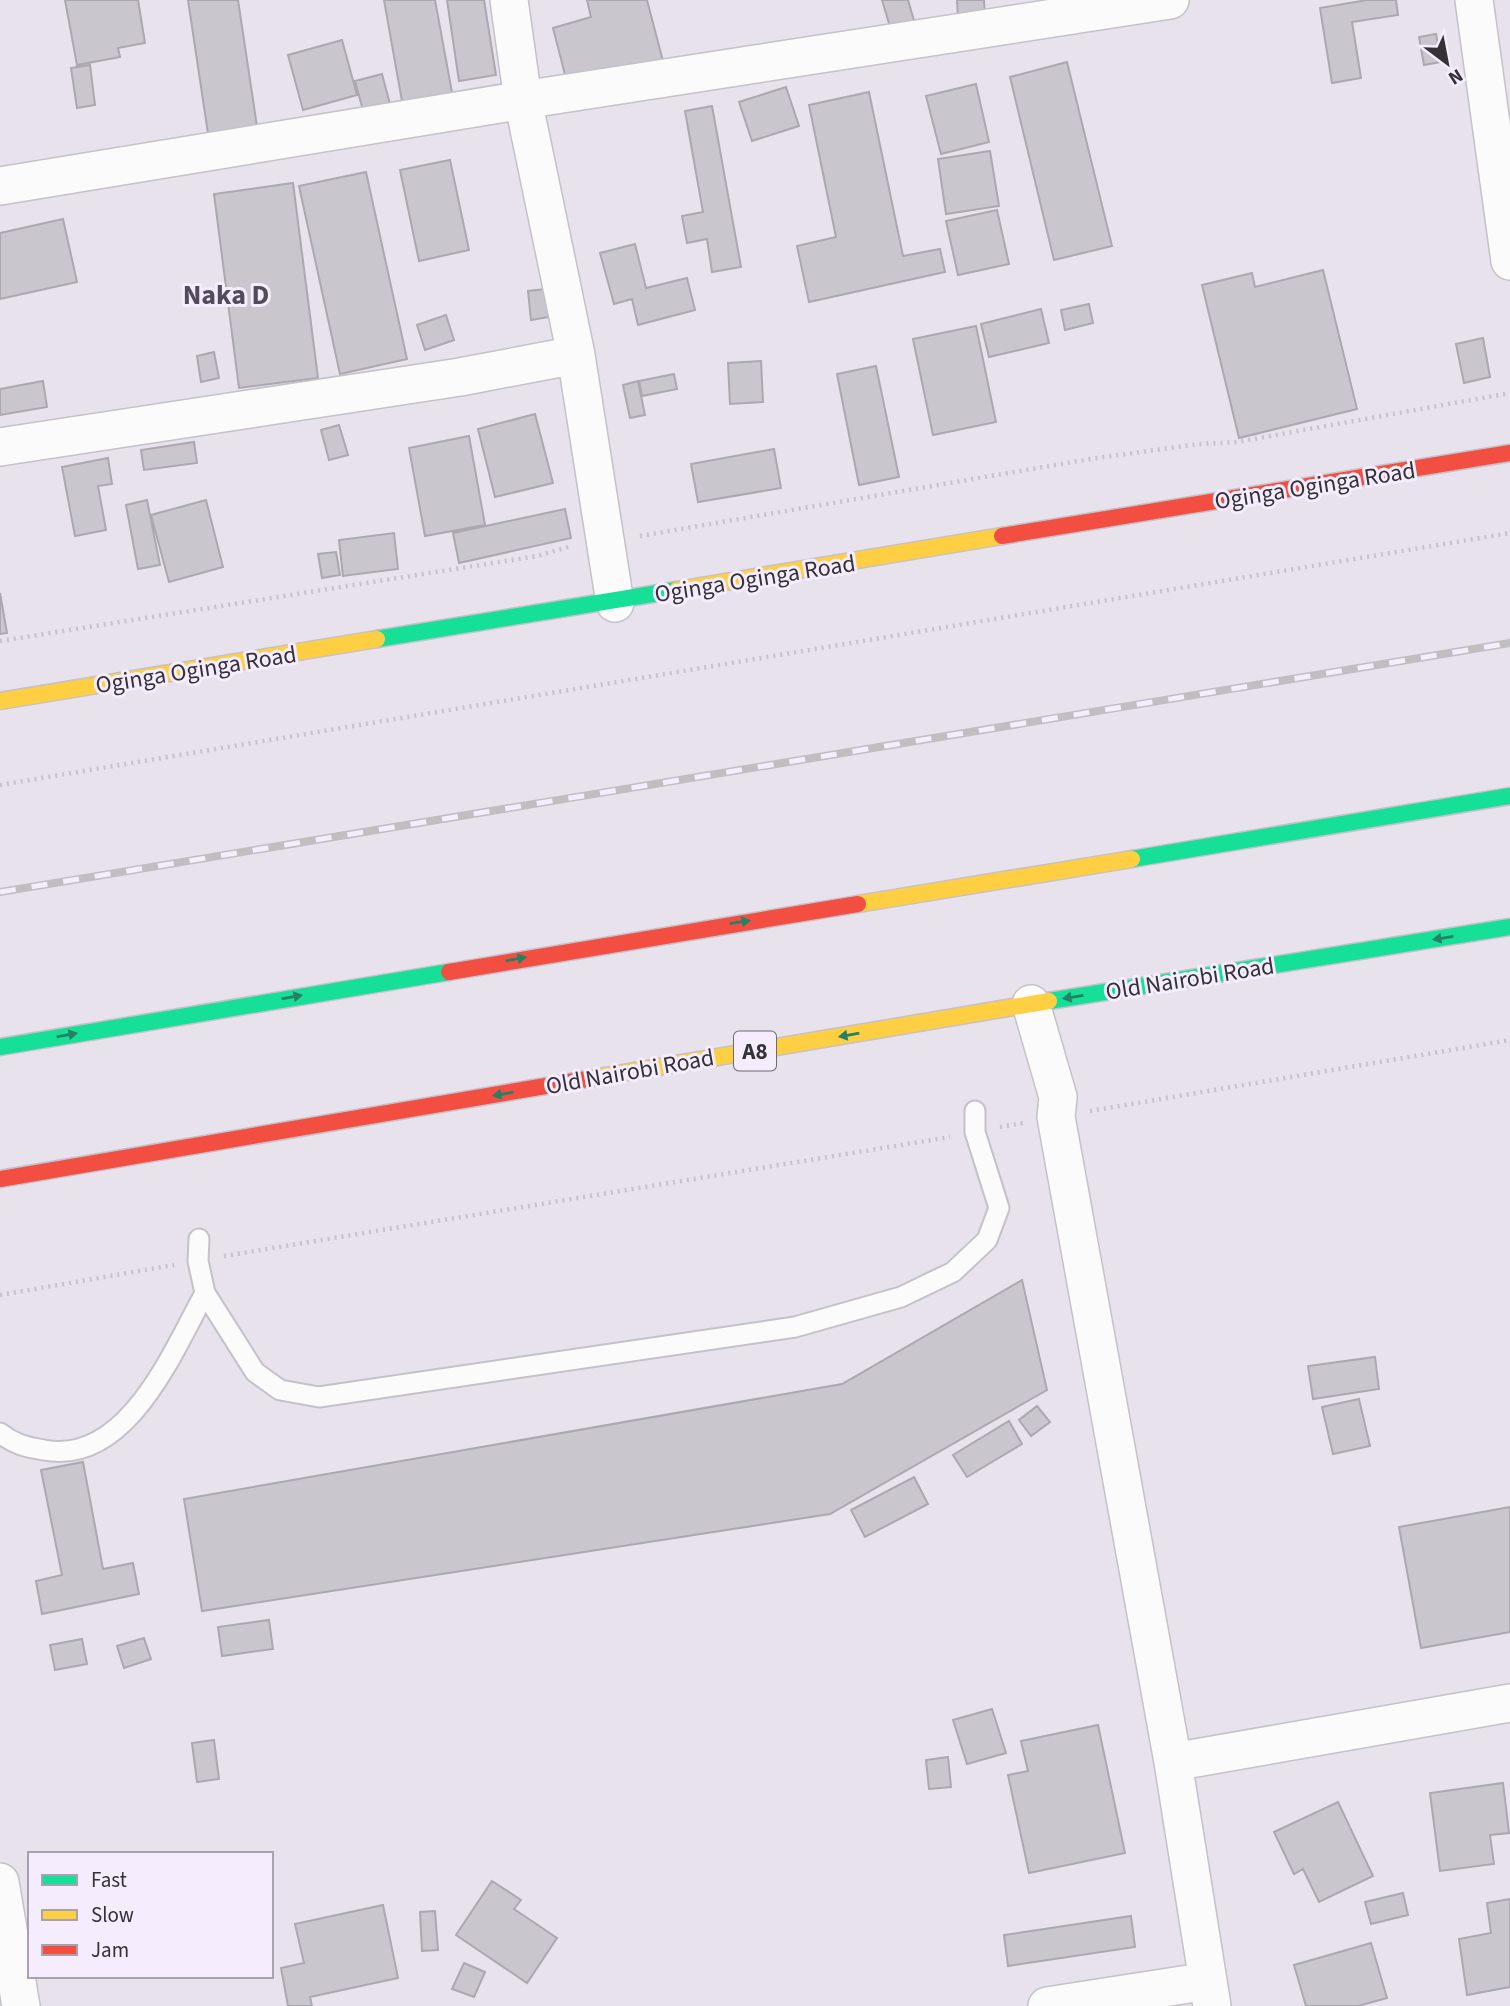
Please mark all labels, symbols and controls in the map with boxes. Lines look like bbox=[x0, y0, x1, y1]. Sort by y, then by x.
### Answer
north arrow bbox=[1412, 28, 1482, 98]
text: N bbox=[1443, 61, 1468, 91]
district label: Naka D bbox=[183, 275, 269, 315]
street label: Oginga Oginga Road bbox=[1212, 453, 1418, 519]
street label: Oginga Oginga Road bbox=[652, 546, 858, 612]
street label: Oginga Oginga Road bbox=[93, 637, 299, 703]
one-way arrow bbox=[729, 916, 751, 927]
one-way arrow bbox=[1432, 933, 1454, 944]
street label: Old Nairobi Road bbox=[1103, 948, 1277, 1010]
one-way arrow bbox=[505, 953, 527, 964]
one-way arrow bbox=[281, 991, 303, 1002]
one-way arrow bbox=[1062, 992, 1084, 1003]
one-way arrow bbox=[56, 1029, 78, 1040]
one-way arrow bbox=[837, 1030, 859, 1041]
road number: A8 bbox=[734, 1032, 776, 1070]
street label: Old Nairobi Road bbox=[543, 1040, 717, 1104]
one-way arrow bbox=[492, 1089, 514, 1100]
legend bbox=[28, 1852, 273, 1978]
text: Fast bbox=[91, 1865, 127, 1895]
text: Slow bbox=[91, 1900, 134, 1930]
text: Jam bbox=[91, 1935, 129, 1965]

